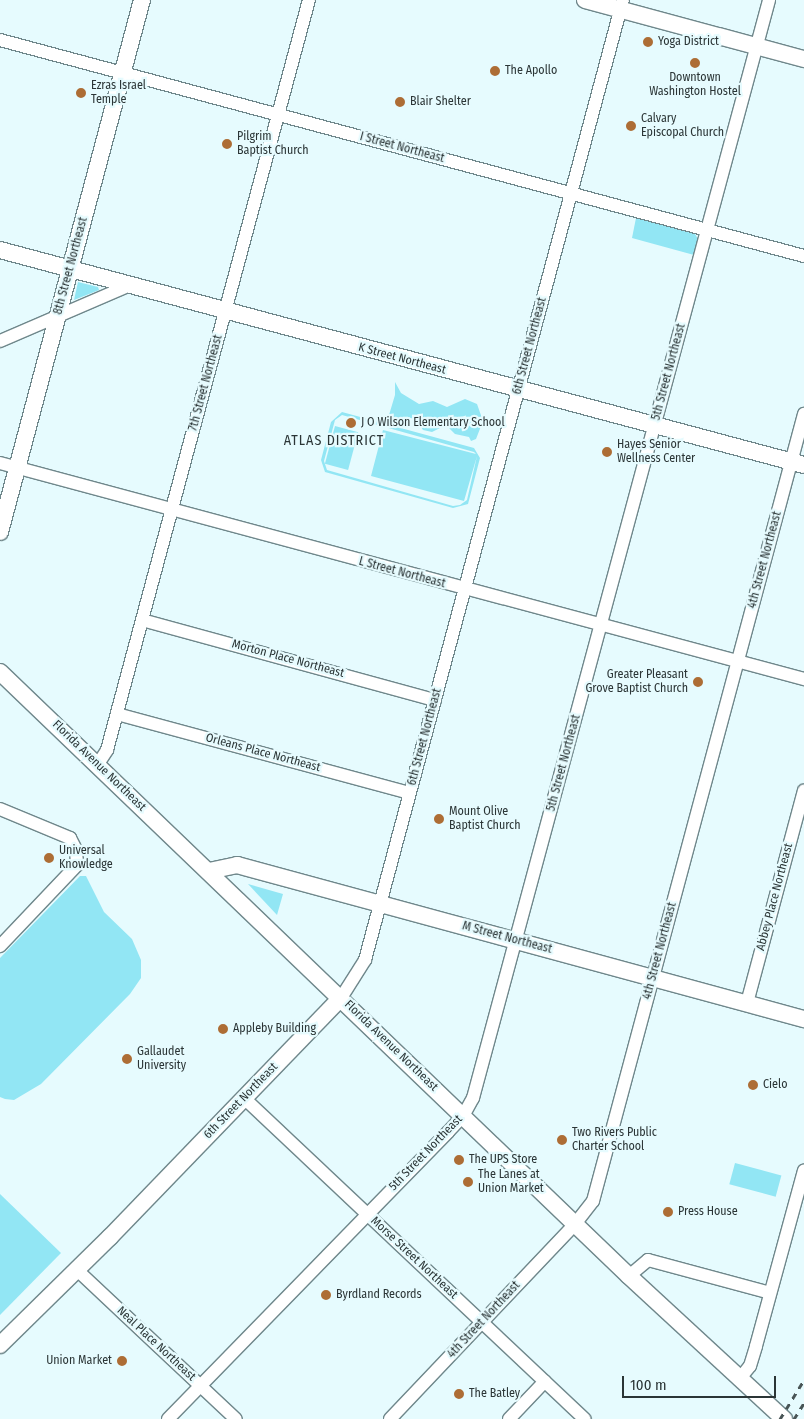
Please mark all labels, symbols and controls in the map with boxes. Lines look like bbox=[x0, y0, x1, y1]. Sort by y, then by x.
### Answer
place label: Yoga District bbox=[658, 35, 719, 49]
marker: Yoga District bbox=[642, 36, 654, 48]
marker: Downtown Washington Hostel bbox=[689, 57, 701, 69]
place label: The Apollo bbox=[505, 64, 557, 78]
marker: The Apollo bbox=[489, 65, 501, 77]
place label: Downtown Washington Hostel bbox=[649, 71, 741, 99]
place label: Ezras Israel Temple bbox=[91, 79, 146, 107]
marker: Ezras Israel Temple bbox=[75, 87, 87, 99]
place label: Blair Shelter bbox=[410, 95, 471, 109]
marker: Blair Shelter bbox=[394, 96, 406, 108]
place label: Calvary Episcopal Church bbox=[641, 112, 724, 140]
marker: Calvary Episcopal Church bbox=[625, 120, 637, 132]
place label: Pilgrim Baptist Church bbox=[237, 130, 309, 158]
street label: I Street Northeast bbox=[358, 130, 446, 166]
marker: Pilgrim Baptist Church bbox=[221, 138, 233, 150]
street label: 8th Street Northeast bbox=[51, 216, 91, 316]
street label: 6th Street Northeast bbox=[510, 296, 550, 396]
street label: 5th Street Northeast bbox=[649, 322, 689, 422]
street label: 7th Street Northeast bbox=[186, 333, 226, 433]
street label: K Street Northeast bbox=[357, 340, 447, 378]
place label: J O Wilson Elementary School bbox=[361, 416, 505, 430]
marker: J O Wilson Elementary School bbox=[345, 417, 357, 429]
district label: ATLAS DISTRICT bbox=[282, 433, 386, 449]
place label: Hayes Senior Wellness Center bbox=[617, 438, 695, 466]
marker: Hayes Senior Wellness Center bbox=[601, 446, 613, 458]
street label: 4th Street Northeast bbox=[745, 510, 785, 610]
street label: L Street Northeast bbox=[357, 555, 447, 591]
street label: Morton Place Northeast bbox=[230, 637, 346, 681]
place label: Greater Pleasant Grove Baptist Church bbox=[585, 668, 688, 696]
marker: Greater Pleasant Grove Baptist Church bbox=[692, 676, 704, 688]
street label: 6th Street Northeast bbox=[405, 687, 445, 787]
street label: 5th Street Northeast bbox=[544, 713, 584, 813]
street label: Florida Avenue Northeast bbox=[49, 718, 149, 814]
street label: Orleans Place Northeast bbox=[204, 731, 322, 775]
place label: Mount Olive Baptist Church bbox=[449, 805, 521, 833]
marker: Mount Olive Baptist Church bbox=[433, 813, 445, 825]
street label: Abbey Place Northeast bbox=[754, 842, 796, 952]
place label: Universal Knowledge bbox=[59, 844, 113, 872]
marker: Universal Knowledge bbox=[43, 852, 55, 864]
street label: 4th Street Northeast bbox=[640, 901, 680, 1001]
street label: M Street Northeast bbox=[461, 919, 553, 957]
street label: Florida Avenue Northeast bbox=[341, 998, 441, 1094]
place label: Appleby Building bbox=[233, 1022, 316, 1036]
marker: Appleby Building bbox=[217, 1023, 229, 1035]
place label: Gallaudet University bbox=[137, 1045, 186, 1073]
marker: Gallaudet University bbox=[121, 1053, 133, 1065]
street label: 6th Street Northeast bbox=[201, 1060, 281, 1142]
place label: Cielo bbox=[763, 1078, 787, 1092]
marker: Cielo bbox=[747, 1079, 759, 1091]
street label: 5th Street Northeast bbox=[386, 1112, 466, 1194]
place label: Two Rivers Public Charter School bbox=[572, 1126, 657, 1154]
marker: Two Rivers Public Charter School bbox=[556, 1134, 568, 1146]
place label: The UPS Store bbox=[469, 1153, 537, 1167]
marker: The UPS Store bbox=[453, 1154, 465, 1166]
place label: The Lanes at Union Market bbox=[478, 1168, 544, 1196]
marker: The Lanes at Union Market bbox=[462, 1176, 474, 1188]
place label: Press House bbox=[678, 1205, 738, 1219]
marker: Press House bbox=[662, 1206, 674, 1218]
street label: Morse Street Northeast bbox=[367, 1214, 461, 1302]
street label: 4th Street Northeast bbox=[445, 1279, 523, 1361]
place label: Byrdland Records bbox=[336, 1288, 422, 1302]
marker: Byrdland Records bbox=[320, 1289, 332, 1301]
street label: Neal Place Northeast bbox=[114, 1304, 198, 1384]
place label: Union Market bbox=[46, 1354, 112, 1368]
marker: Union Market bbox=[116, 1355, 128, 1367]
scale bar bbox=[624, 1366, 778, 1398]
text: 100 m bbox=[630, 1376, 667, 1394]
place label: The Batley bbox=[469, 1387, 520, 1401]
marker: The Batley bbox=[453, 1388, 465, 1400]

